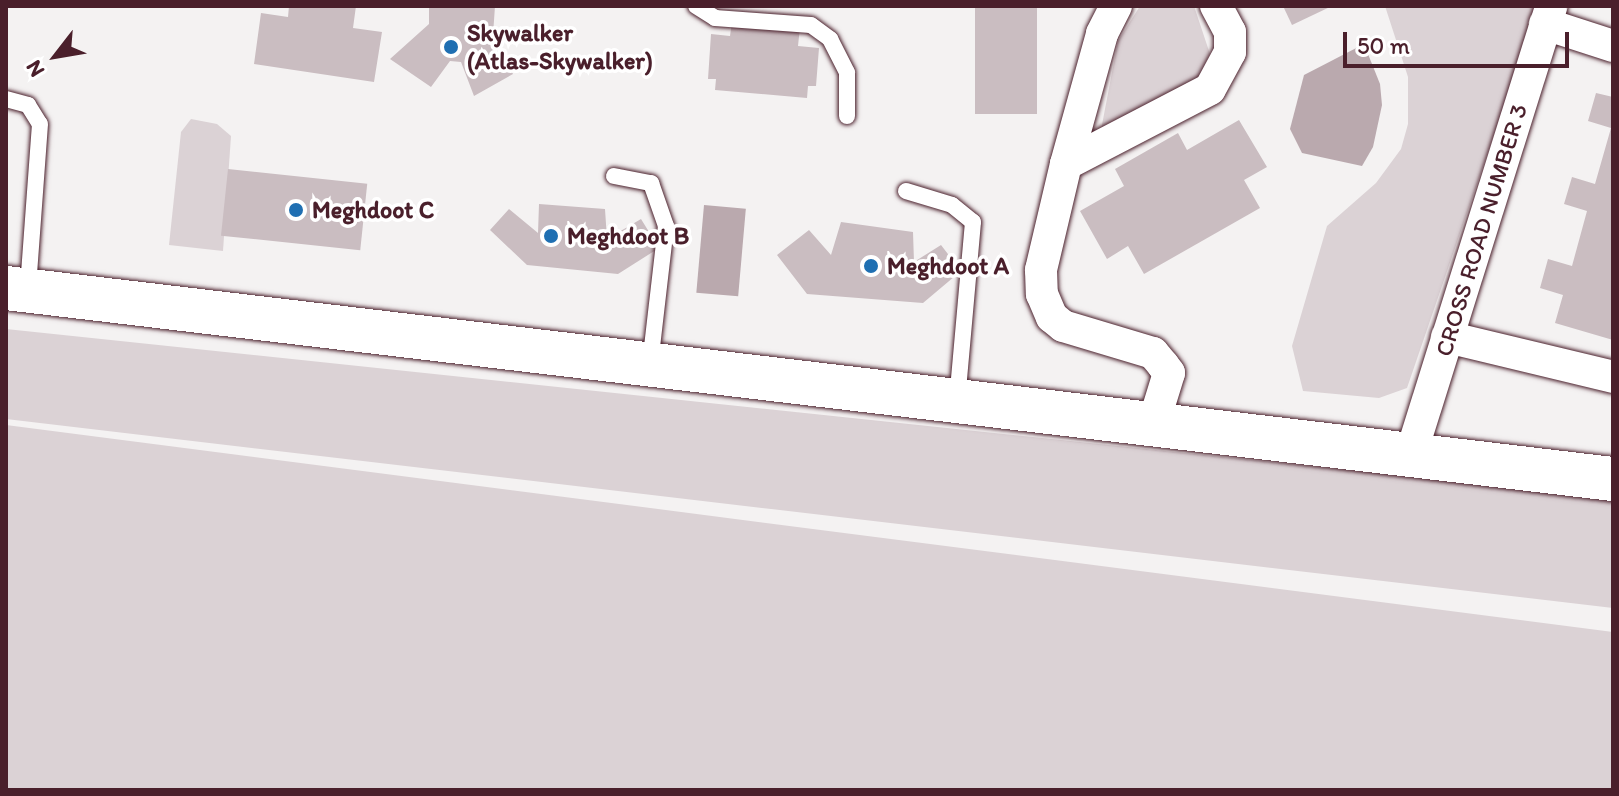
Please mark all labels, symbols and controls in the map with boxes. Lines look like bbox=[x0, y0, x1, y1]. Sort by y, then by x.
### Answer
north arrow bbox=[16, 16, 96, 96]
scale bar bbox=[1347, 16, 1573, 66]
place label: Skywalker (Atlas-Skywalker) bbox=[467, 19, 653, 75]
text: 50 m bbox=[1357, 31, 1410, 60]
marker: Skywalker (Atlas-Skywalker) bbox=[442, 38, 460, 56]
text: N bbox=[20, 55, 50, 82]
street label: CROSS ROAD NUMBER 3 bbox=[1429, 101, 1533, 359]
place label: Meghdoot C bbox=[312, 196, 434, 224]
marker: Meghdoot C bbox=[287, 201, 305, 219]
place label: Meghdoot B bbox=[567, 222, 689, 250]
marker: Meghdoot B bbox=[542, 227, 560, 245]
place label: Meghdoot A bbox=[887, 252, 1009, 280]
marker: Meghdoot A bbox=[862, 257, 880, 275]

